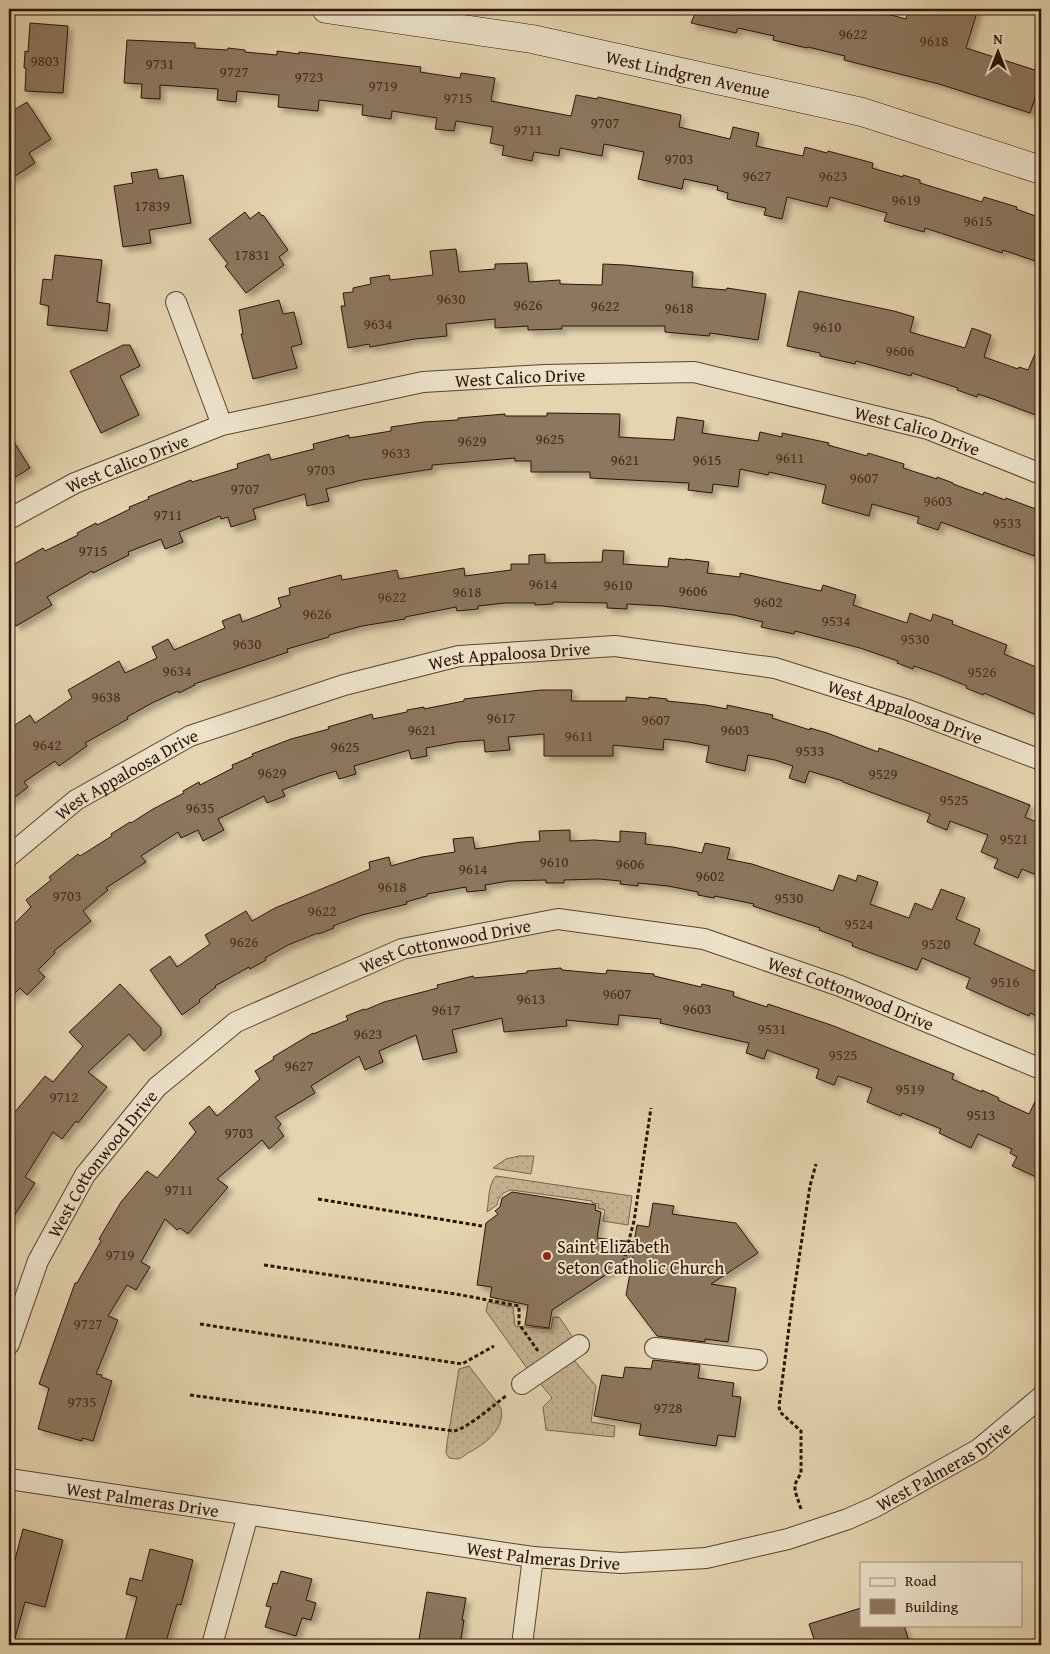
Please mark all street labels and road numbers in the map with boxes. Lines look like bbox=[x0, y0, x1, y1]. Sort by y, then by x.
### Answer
street label: West Lindgren Avenue bbox=[603, 42, 773, 105]
street label: West Calico Drive bbox=[454, 361, 586, 394]
street label: West Calico Drive bbox=[852, 398, 985, 462]
street label: West Calico Drive bbox=[60, 426, 193, 499]
street label: West Appaloosa Drive bbox=[425, 634, 591, 677]
street label: West Appaloosa Drive bbox=[824, 672, 987, 751]
street label: West Appaloosa Drive bbox=[48, 721, 201, 826]
street label: West Cottonwood Drive bbox=[355, 911, 533, 980]
street label: West Cottonwood Drive bbox=[764, 949, 938, 1037]
street label: West Cottonwood Drive bbox=[40, 1083, 163, 1242]
street label: West Palmeras Drive bbox=[871, 1414, 1017, 1517]
street label: West Palmeras Drive bbox=[64, 1474, 221, 1524]
street label: West Palmeras Drive bbox=[465, 1534, 621, 1576]

